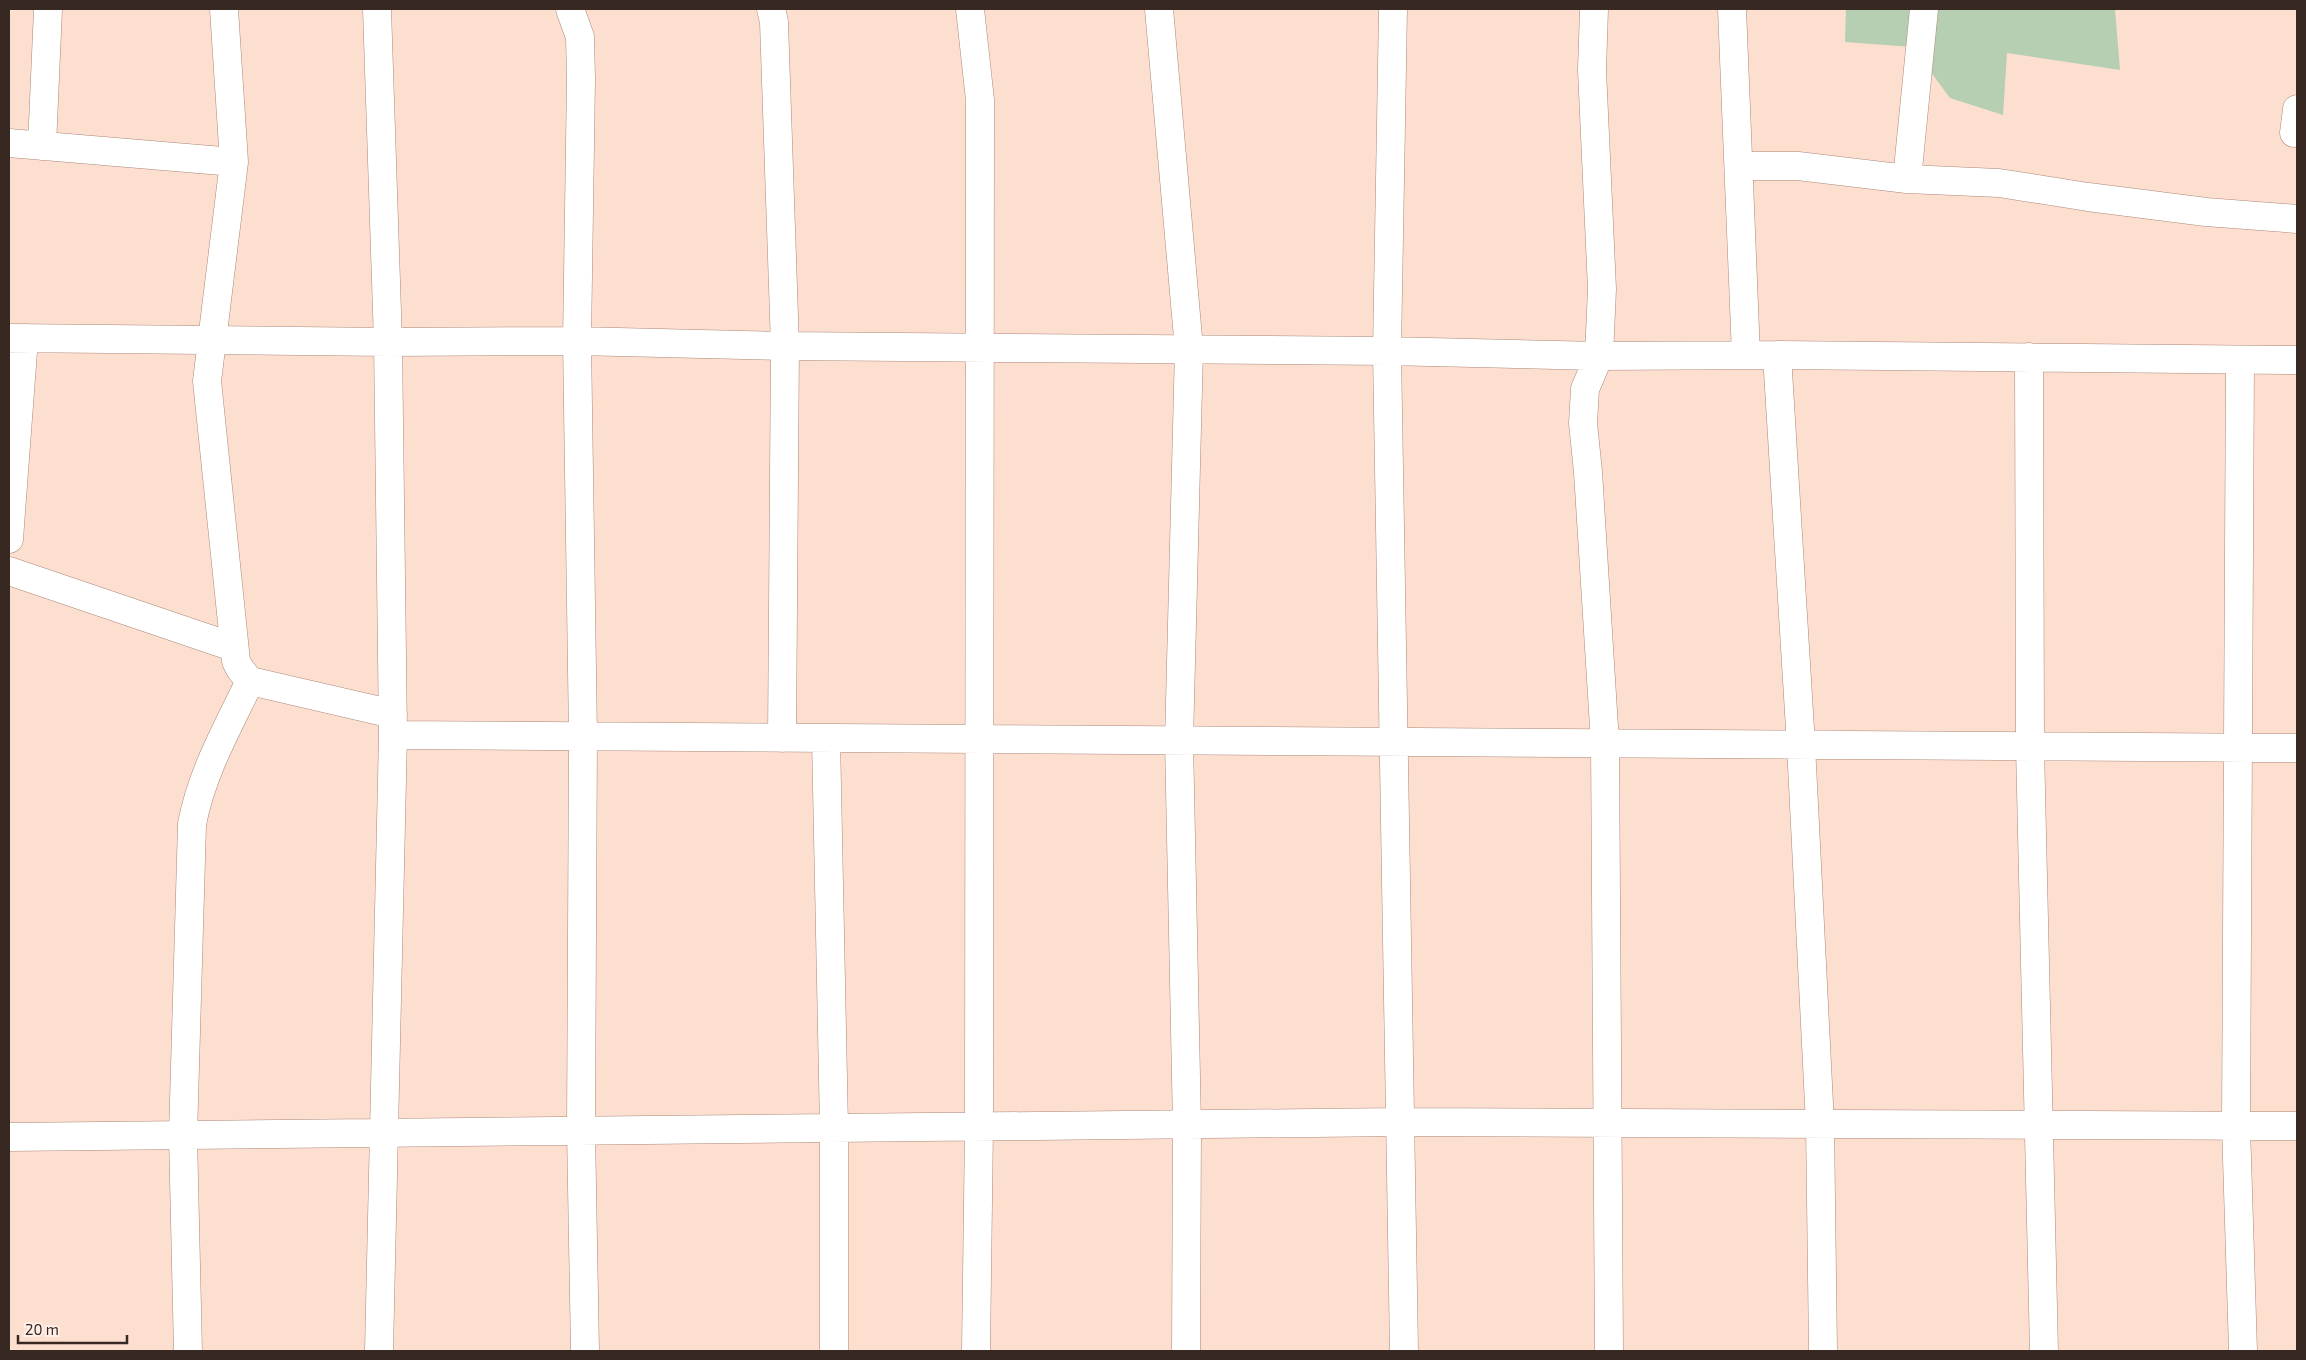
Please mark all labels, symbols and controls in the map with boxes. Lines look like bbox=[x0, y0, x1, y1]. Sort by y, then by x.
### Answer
scale bar bbox=[18, 1312, 126, 1344]
text: 20 m bbox=[25, 1320, 59, 1338]

